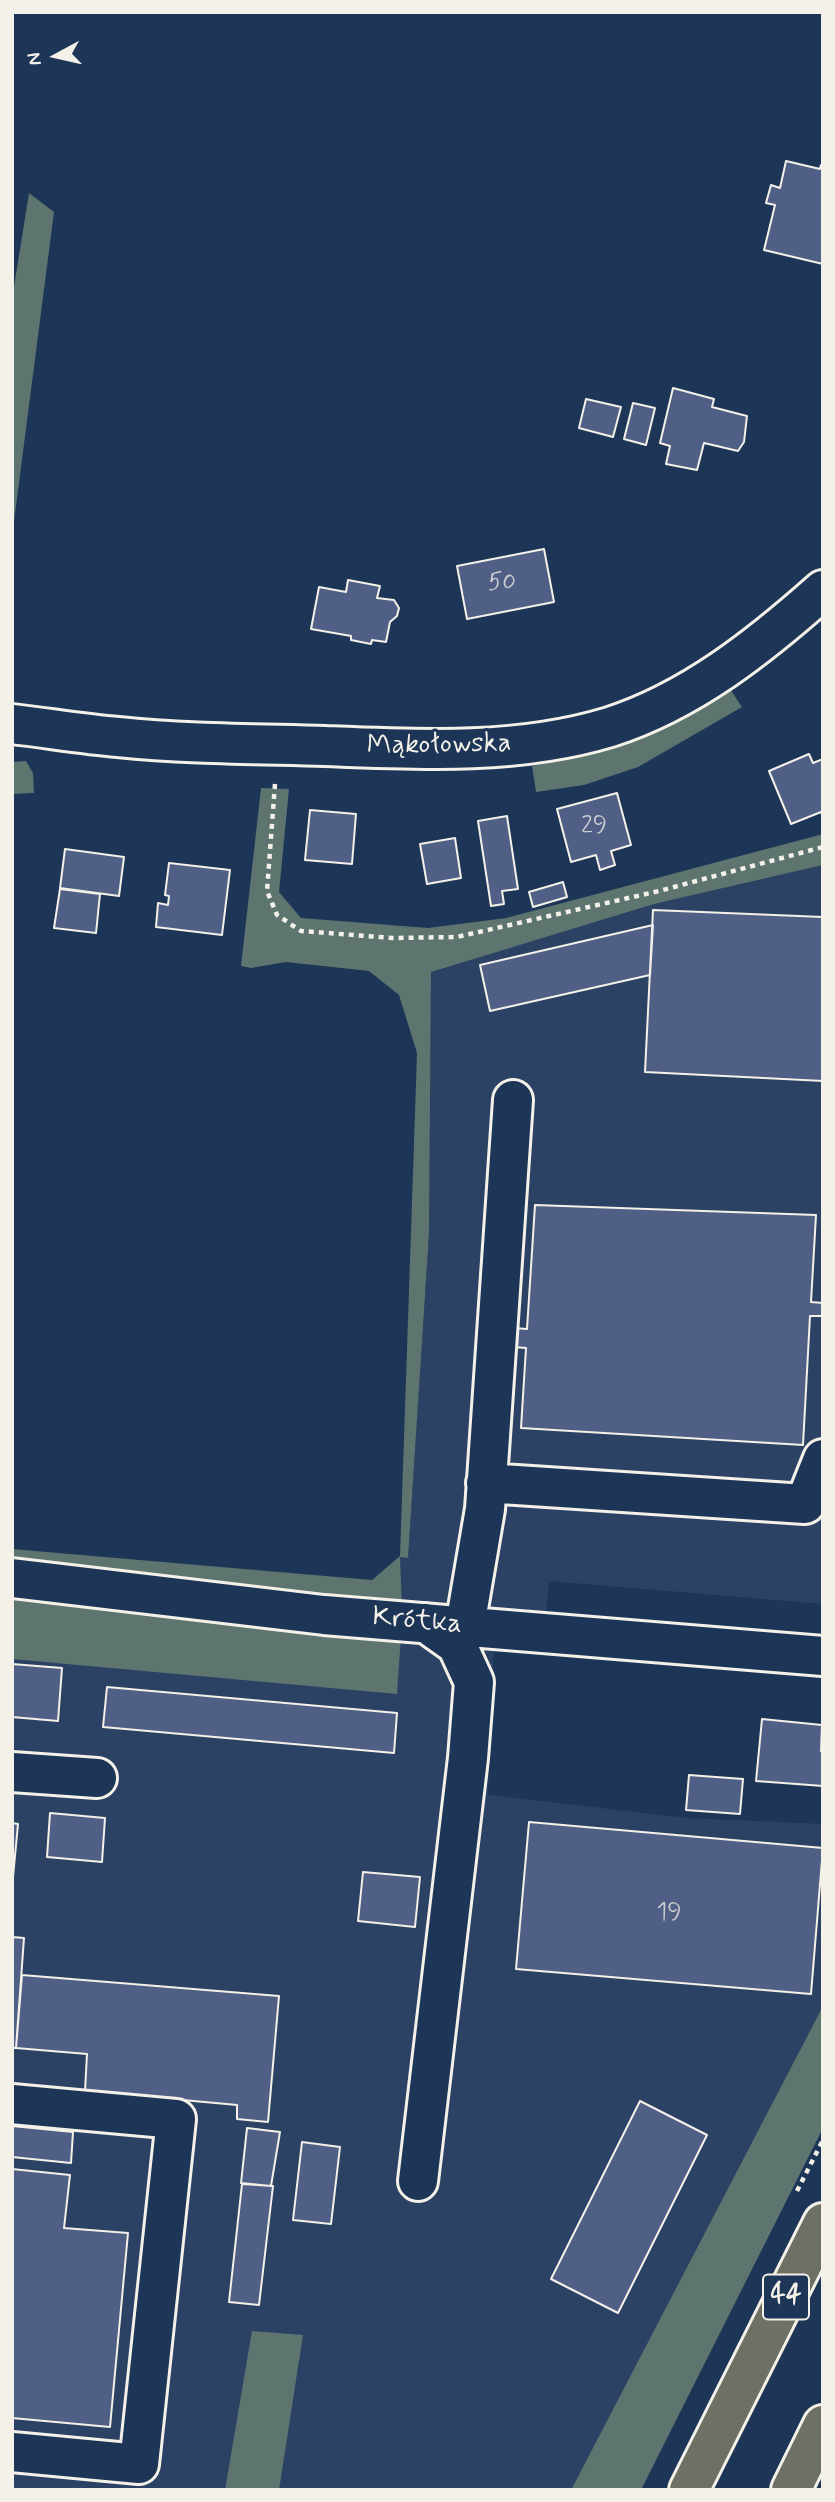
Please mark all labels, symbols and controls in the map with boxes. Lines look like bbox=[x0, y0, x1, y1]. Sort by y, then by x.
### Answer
north arrow bbox=[21, 21, 91, 91]
text: N bbox=[21, 51, 48, 67]
house number: 50 bbox=[488, 570, 516, 598]
street label: Mąkołowska bbox=[366, 728, 512, 764]
house number: 29 bbox=[581, 813, 607, 841]
street label: Krótka bbox=[371, 1601, 463, 1643]
house number: 19 bbox=[656, 1900, 682, 1928]
road number: 44 bbox=[763, 2274, 809, 2320]

